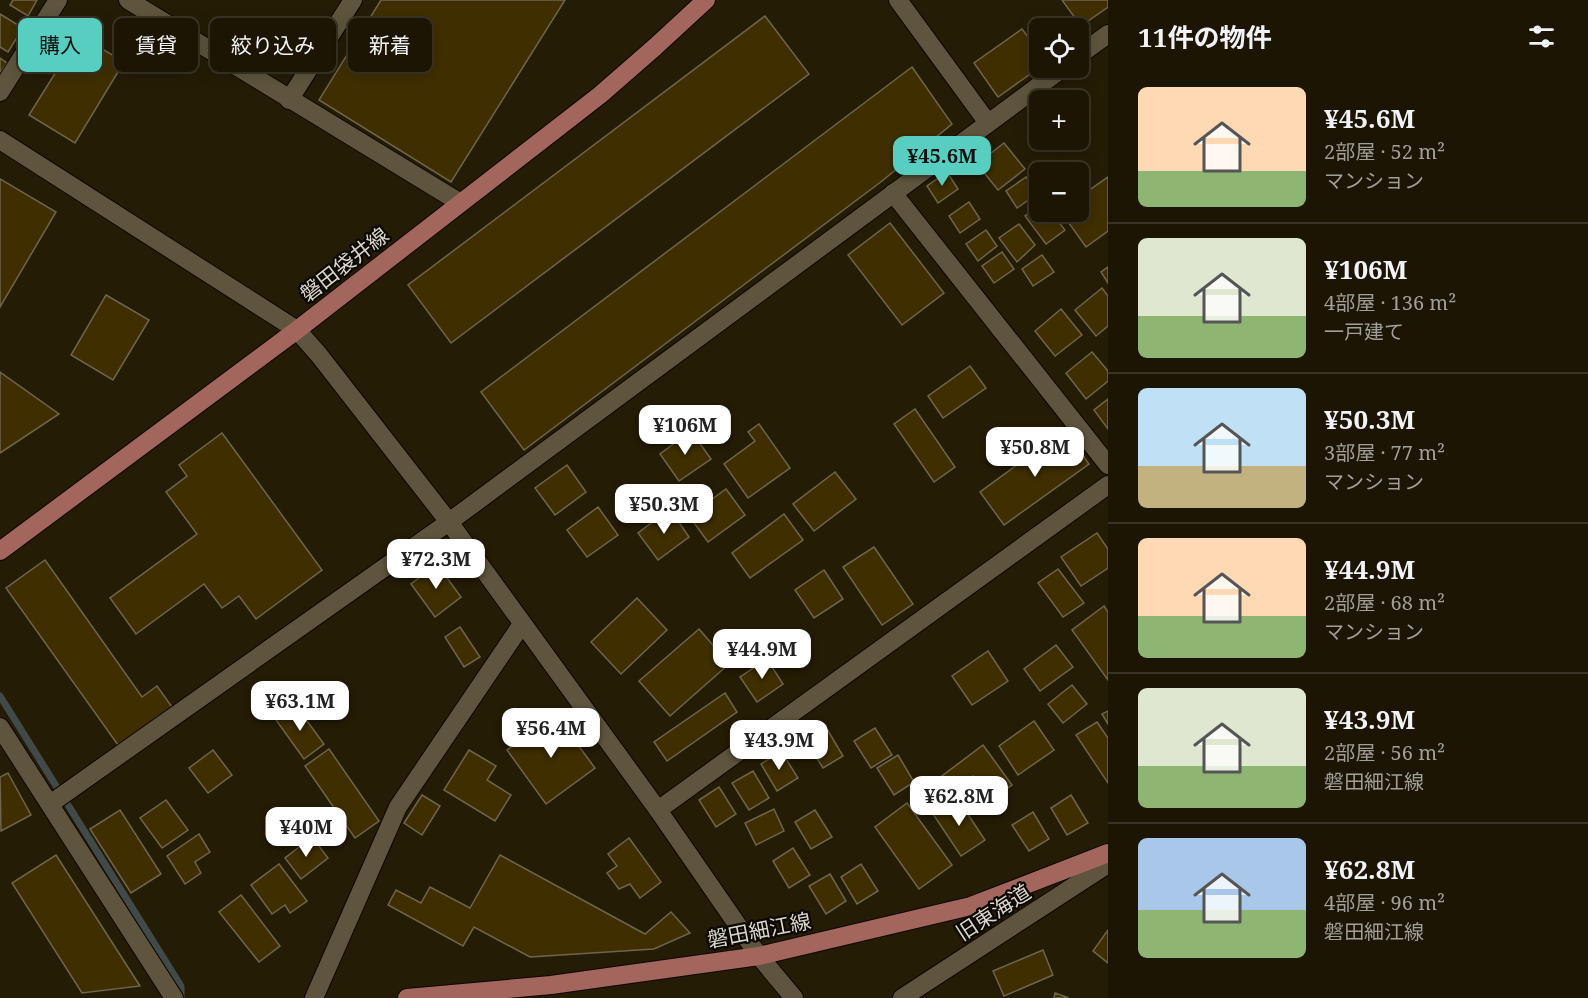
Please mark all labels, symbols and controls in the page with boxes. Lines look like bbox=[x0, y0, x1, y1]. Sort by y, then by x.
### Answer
chip: 購入 bbox=[18, 18, 102, 72]
chip: 賃貸 bbox=[114, 18, 198, 72]
chip: 絞り込み bbox=[210, 18, 336, 72]
chip: 新着 bbox=[348, 18, 432, 72]
map controls bbox=[1029, 18, 1089, 222]
button: locate bbox=[1029, 18, 1089, 78]
text: 11件の物件 bbox=[1138, 19, 1271, 55]
icon: filters bbox=[1525, 20, 1558, 53]
button: + bbox=[1029, 90, 1089, 150]
text: ¥45.6M bbox=[1324, 100, 1415, 136]
icon: home bbox=[1186, 111, 1258, 183]
pin: ¥45.6M bbox=[893, 136, 991, 187]
text: 2部屋 · 52 m² bbox=[1324, 138, 1445, 165]
text: ¥45.6M bbox=[907, 142, 977, 169]
button: − bbox=[1029, 162, 1089, 222]
text: マンション bbox=[1324, 167, 1424, 194]
street label: 磐田袋井線 bbox=[294, 221, 394, 307]
text: ¥106M bbox=[1324, 251, 1408, 287]
icon: home bbox=[1186, 262, 1258, 334]
text: 4部屋 · 136 m² bbox=[1324, 289, 1456, 316]
text: 一戸建て bbox=[1324, 318, 1404, 345]
text: ¥50.3M bbox=[1324, 401, 1415, 437]
pin: ¥106M bbox=[643, 405, 727, 456]
text: ¥106M bbox=[653, 411, 717, 438]
icon: home bbox=[1186, 412, 1258, 484]
pin: ¥50.8M bbox=[986, 427, 1084, 478]
text: ¥50.8M bbox=[1000, 433, 1070, 460]
text: 3部屋 · 77 m² bbox=[1324, 439, 1445, 466]
text: マンション bbox=[1324, 468, 1424, 495]
pin: ¥50.3M bbox=[615, 484, 713, 535]
text: ¥50.3M bbox=[629, 490, 699, 517]
pin: ¥72.3M bbox=[387, 539, 485, 590]
text: ¥72.3M bbox=[401, 545, 471, 572]
text: ¥44.9M bbox=[1324, 551, 1415, 587]
icon: home bbox=[1186, 562, 1258, 634]
text: 2部屋 · 68 m² bbox=[1324, 589, 1445, 616]
text: マンション bbox=[1324, 618, 1424, 645]
pin: ¥44.9M bbox=[713, 629, 811, 680]
text: ¥44.9M bbox=[727, 635, 797, 662]
pin: ¥63.1M bbox=[251, 681, 349, 732]
text: ¥63.1M bbox=[265, 687, 335, 714]
text: ¥43.9M bbox=[1324, 701, 1415, 737]
pin: ¥56.4M bbox=[502, 708, 600, 759]
icon: home bbox=[1186, 712, 1258, 784]
text: ¥56.4M bbox=[516, 714, 586, 741]
pin: ¥43.9M bbox=[730, 720, 828, 771]
text: ¥43.9M bbox=[744, 726, 814, 753]
text: 2部屋 · 56 m² bbox=[1324, 739, 1445, 766]
text: 磐田細江線 bbox=[1324, 768, 1424, 795]
pin: ¥62.8M bbox=[910, 776, 1008, 827]
text: ¥62.8M bbox=[924, 782, 994, 809]
pin: ¥40M bbox=[270, 807, 342, 858]
text: ¥40M bbox=[280, 813, 332, 840]
text: ¥62.8M bbox=[1324, 851, 1415, 887]
icon: home bbox=[1186, 862, 1258, 934]
street label: 旧東海道 bbox=[950, 877, 1036, 947]
text: 4部屋 · 96 m² bbox=[1324, 889, 1445, 916]
street label: 磐田細江線 bbox=[705, 906, 813, 954]
text: 磐田細江線 bbox=[1324, 918, 1424, 945]

